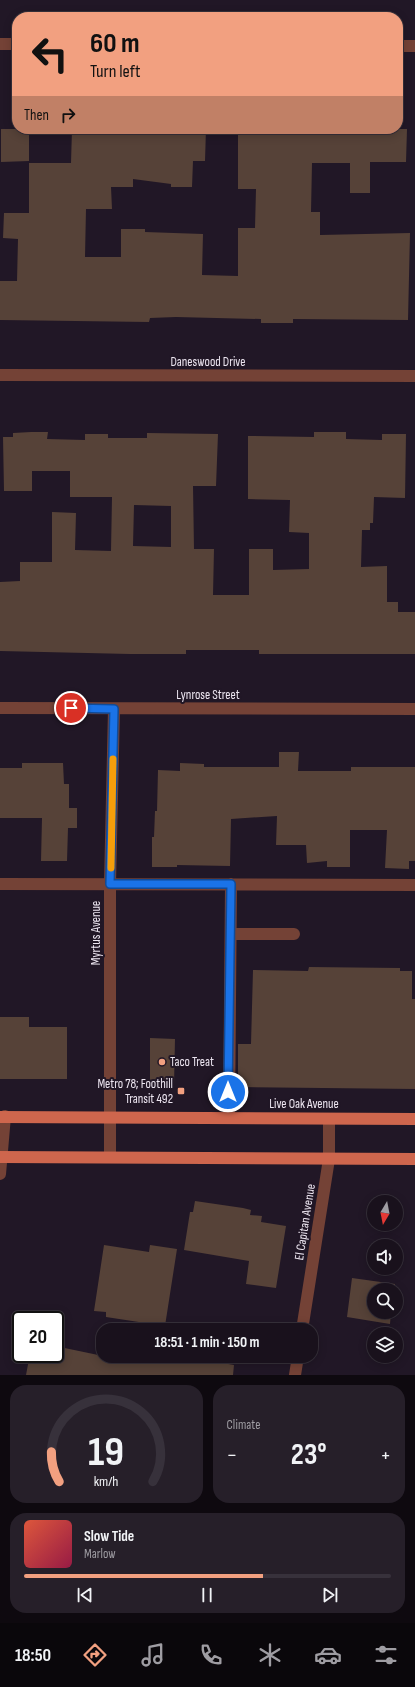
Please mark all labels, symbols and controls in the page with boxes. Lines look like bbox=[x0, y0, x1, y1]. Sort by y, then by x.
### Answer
text: 60 m bbox=[90, 27, 139, 60]
icon: left bbox=[24, 28, 76, 80]
text: Turn left bbox=[90, 61, 141, 82]
icon: right bbox=[57, 104, 79, 126]
text: Then bbox=[24, 106, 49, 125]
street label: Daneswood Drive bbox=[171, 354, 246, 370]
street label: Lynrose Street bbox=[176, 687, 240, 703]
pin bbox=[54, 691, 88, 725]
icon: arrive bbox=[60, 697, 82, 719]
street label: Myrtus Avenue bbox=[88, 901, 104, 965]
place label: Taco Treat bbox=[170, 1054, 214, 1070]
marker: Taco Treat bbox=[157, 1057, 167, 1067]
position arrow bbox=[207, 1071, 249, 1113]
place label: Metro 78; Foothill Transit 492 bbox=[97, 1076, 173, 1107]
marker: Metro 78; Foothill Transit 492 bbox=[176, 1086, 186, 1096]
street label: Live Oak Avenue bbox=[269, 1096, 339, 1112]
street label: El Capitan Avenue bbox=[291, 1183, 319, 1261]
north arrow bbox=[367, 1195, 403, 1231]
map controls bbox=[367, 1195, 403, 1363]
button: sound bbox=[367, 1239, 403, 1275]
button: search bbox=[367, 1283, 403, 1319]
speed limit sign: 20 bbox=[12, 1311, 64, 1363]
button: layers bbox=[367, 1327, 403, 1363]
text: 18:51 · 1 min · 150 m bbox=[154, 1333, 260, 1352]
text: Climate bbox=[227, 1417, 260, 1433]
text: 19 bbox=[88, 1428, 124, 1477]
text: 23° bbox=[291, 1437, 327, 1473]
text: − bbox=[227, 1442, 237, 1469]
text: + bbox=[380, 1442, 391, 1469]
text: km/h bbox=[94, 1473, 119, 1490]
text: Slow Tide bbox=[84, 1527, 134, 1546]
text: Marlow bbox=[84, 1546, 116, 1562]
icon: previous bbox=[74, 1584, 96, 1606]
icon: pause bbox=[196, 1584, 218, 1606]
icon: next bbox=[319, 1584, 341, 1606]
icon: directions bbox=[81, 1641, 109, 1669]
icon: music bbox=[139, 1641, 167, 1669]
icon: phone bbox=[197, 1641, 225, 1669]
icon: climate bbox=[256, 1641, 284, 1669]
icon: car bbox=[314, 1641, 342, 1669]
icon: filters bbox=[372, 1641, 400, 1669]
text: 18:50 bbox=[15, 1645, 51, 1666]

